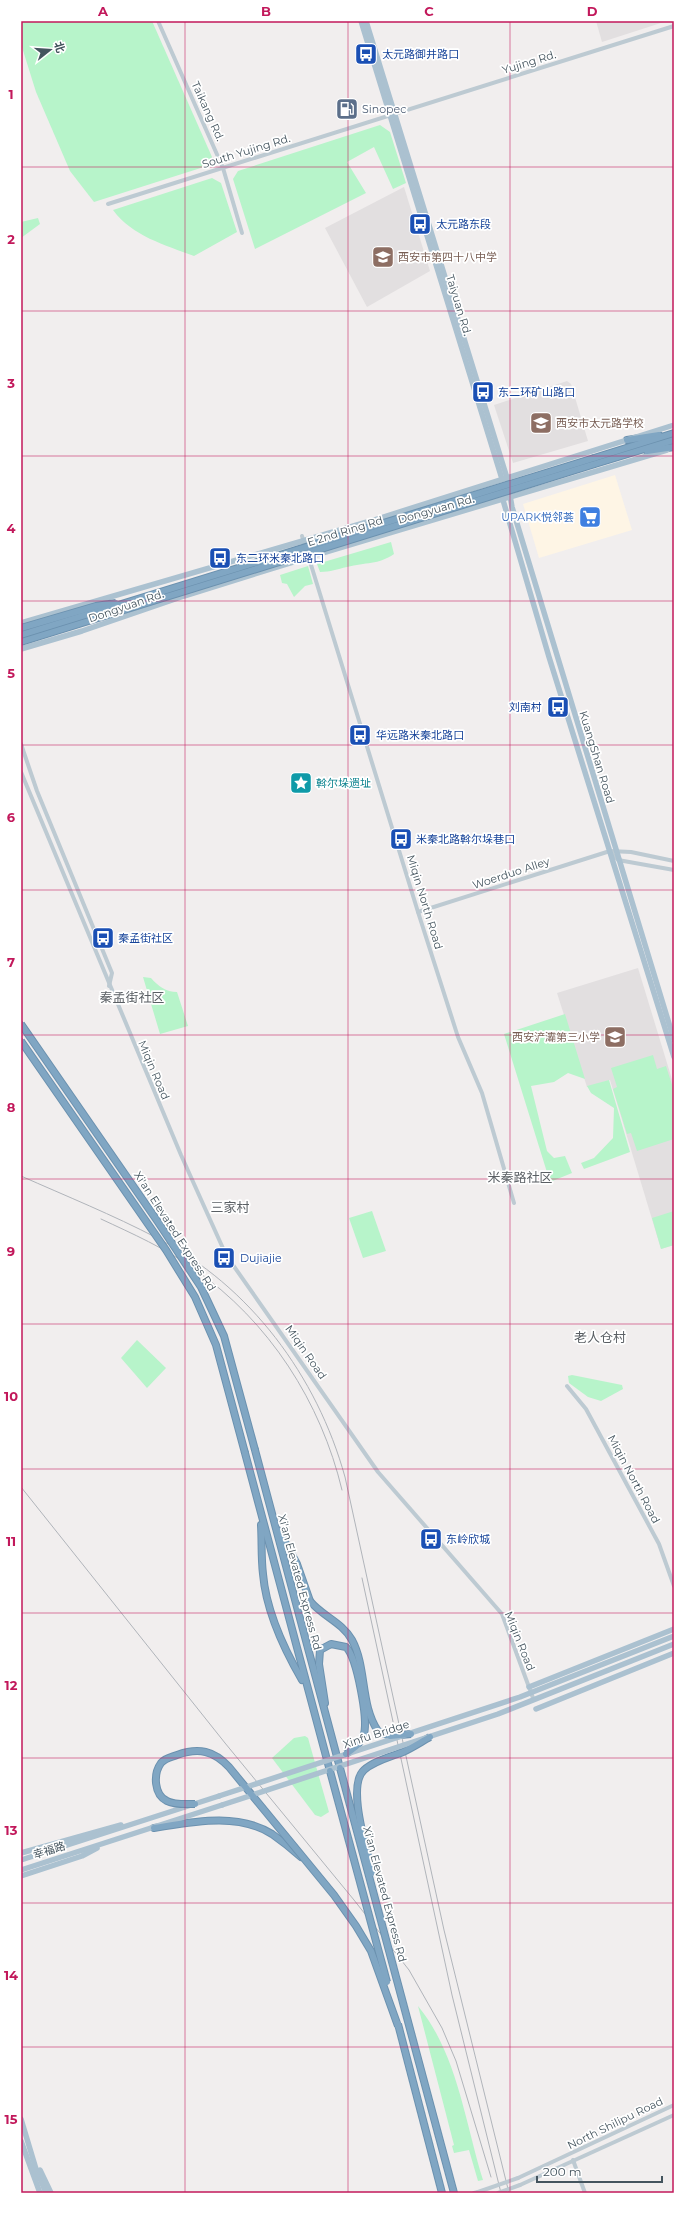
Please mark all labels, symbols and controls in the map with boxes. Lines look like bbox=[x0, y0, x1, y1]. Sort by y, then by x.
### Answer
text: A bbox=[97, 3, 109, 19]
text: B bbox=[261, 3, 271, 19]
text: C bbox=[424, 3, 434, 19]
text: D bbox=[587, 3, 598, 19]
north arrow bbox=[30, 30, 70, 70]
text: 北 bbox=[51, 40, 68, 54]
bus stop icon: 太元路御井路口 bbox=[353, 41, 379, 67]
place label: 太元路御井路口 bbox=[382, 47, 459, 61]
street label: Yujing Rd. bbox=[500, 47, 558, 77]
street label: Taikang Rd. bbox=[189, 79, 227, 143]
text: 1 bbox=[8, 86, 14, 102]
fuel station icon: Sinopec bbox=[334, 96, 360, 122]
place label: Sinopec bbox=[362, 102, 406, 116]
street label: South Yujing Rd. bbox=[200, 131, 292, 171]
bus stop icon: 太元路东段 bbox=[407, 211, 433, 237]
place label: 太元路东段 bbox=[436, 217, 491, 231]
text: 2 bbox=[7, 231, 15, 247]
school or university icon: 西安市第四十八中学 bbox=[370, 244, 396, 270]
place label: 西安市第四十八中学 bbox=[398, 250, 497, 264]
street label: Taiyuan Rd. bbox=[443, 273, 475, 337]
text: 3 bbox=[6, 375, 15, 391]
bus stop icon: 东二环矿山路口 bbox=[470, 379, 496, 405]
place label: 东二环矿山路口 bbox=[498, 385, 575, 399]
school or university icon: 西安市太元路学校 bbox=[528, 410, 554, 436]
place label: 西安市太元路学校 bbox=[556, 416, 644, 430]
street label: Dongyuan Rd. bbox=[396, 491, 476, 527]
supermarket icon: UPARK悦邻荟 bbox=[577, 504, 603, 530]
place label: UPARK悦邻荟 bbox=[501, 510, 574, 524]
street label: E 2nd Ring Rd bbox=[305, 513, 385, 549]
text: 4 bbox=[7, 520, 16, 536]
bus stop icon: 东二环米秦北路口 bbox=[207, 545, 233, 571]
place label: 东二环米秦北路口 bbox=[236, 551, 324, 565]
street label: Dongyuan Rd. bbox=[86, 587, 166, 625]
text: 5 bbox=[7, 665, 15, 681]
bus stop icon: 刘南村 bbox=[545, 694, 571, 720]
place label: 刘南村 bbox=[509, 700, 542, 714]
street label: KuangShan Road bbox=[576, 709, 618, 805]
bus stop icon: 华远路米秦北路口 bbox=[347, 722, 373, 748]
place label: 华远路米秦北路口 bbox=[376, 728, 464, 742]
place icon: 斡尔垛遗址 bbox=[288, 770, 314, 796]
place label: 斡尔垛遗址 bbox=[316, 776, 371, 790]
text: 6 bbox=[7, 809, 16, 825]
bus stop icon: 米秦北路斡尔垛巷口 bbox=[388, 826, 414, 852]
place label: 米秦北路斡尔垛巷口 bbox=[416, 832, 515, 846]
street label: Miqin North Road bbox=[404, 853, 446, 951]
street label: Woerduo Alley bbox=[471, 854, 551, 892]
bus stop icon: 秦孟街社区 bbox=[90, 925, 116, 951]
place label: 秦孟街社区 bbox=[118, 931, 173, 945]
text: 7 bbox=[7, 954, 15, 970]
district label: 秦孟街社区 bbox=[99, 989, 165, 1005]
school or university icon: 西安浐灞第三小学 bbox=[602, 1024, 628, 1050]
place label: 西安浐灞第三小学 bbox=[512, 1030, 600, 1044]
street label: Miqin Road bbox=[135, 1038, 173, 1102]
text: 8 bbox=[7, 1099, 16, 1115]
street label: Xi'an Elevated Express Rd bbox=[131, 1168, 219, 1294]
district label: 米秦路社区 bbox=[487, 1169, 553, 1185]
district label: 三家村 bbox=[210, 1199, 250, 1215]
text: 9 bbox=[7, 1243, 15, 1259]
bus stop icon: Dujiajie bbox=[211, 1245, 237, 1271]
place label: Dujiajie bbox=[240, 1251, 282, 1265]
street label: Miqin Road bbox=[282, 1322, 330, 1382]
district label: 老人仓村 bbox=[574, 1329, 626, 1345]
text: 10 bbox=[4, 1388, 18, 1404]
street label: Miqin North Road bbox=[605, 1432, 663, 1526]
street label: Xi'an Elevated Express Rd bbox=[275, 1513, 325, 1651]
bus stop icon: 东岭欣城 bbox=[418, 1526, 444, 1552]
place label: 东岭欣城 bbox=[446, 1532, 490, 1546]
text: 11 bbox=[6, 1533, 16, 1549]
street label: Miqin Road bbox=[502, 1609, 538, 1673]
text: 12 bbox=[5, 1677, 18, 1693]
street label: Xinfu Bridge bbox=[341, 1717, 411, 1751]
text: 13 bbox=[5, 1822, 18, 1838]
street label: Xi'an Elevated Express Rd bbox=[360, 1825, 410, 1963]
street label: 幸福路 bbox=[31, 1838, 67, 1862]
text: 14 bbox=[4, 1967, 18, 1983]
street label: North Shilipu Road bbox=[565, 2094, 665, 2152]
text: 15 bbox=[5, 2111, 18, 2127]
scale bar bbox=[537, 2158, 662, 2184]
text: 200 m bbox=[543, 2164, 582, 2179]

